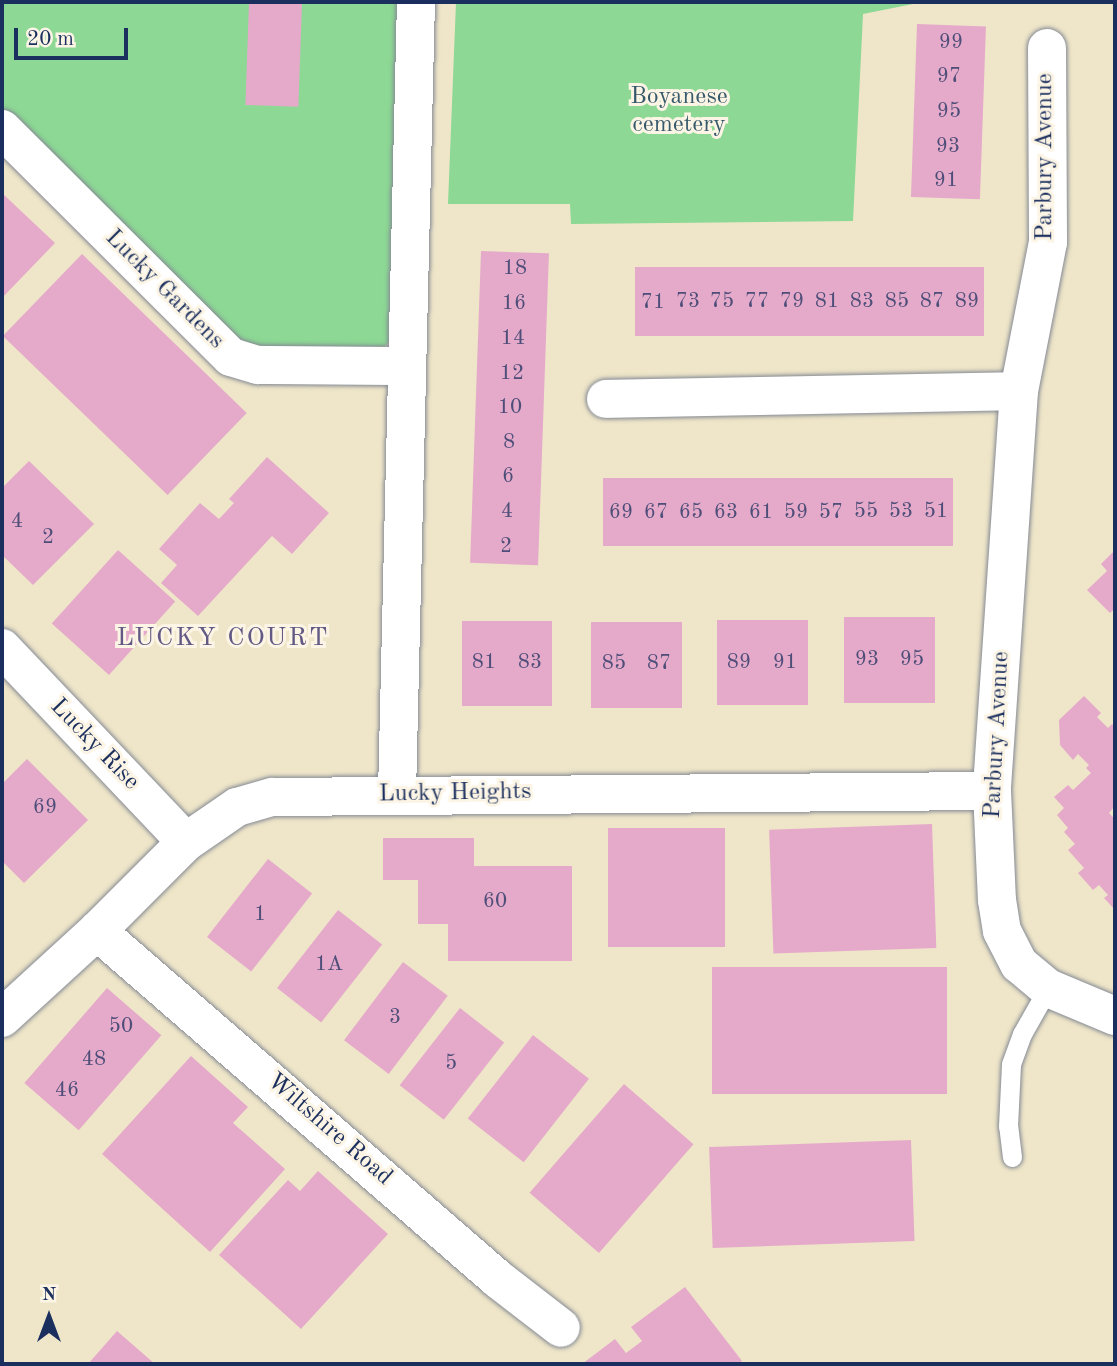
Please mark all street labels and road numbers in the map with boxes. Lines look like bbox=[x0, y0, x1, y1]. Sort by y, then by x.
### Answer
street label: Parbury Avenue bbox=[1032, 73, 1060, 241]
street label: Lucky Gardens bbox=[98, 224, 230, 356]
street label: Parbury Avenue bbox=[979, 651, 1017, 819]
street label: Lucky Rise bbox=[43, 693, 145, 797]
street label: Lucky Heights bbox=[378, 778, 532, 810]
street label: Wiltshire Road bbox=[260, 1068, 398, 1192]

